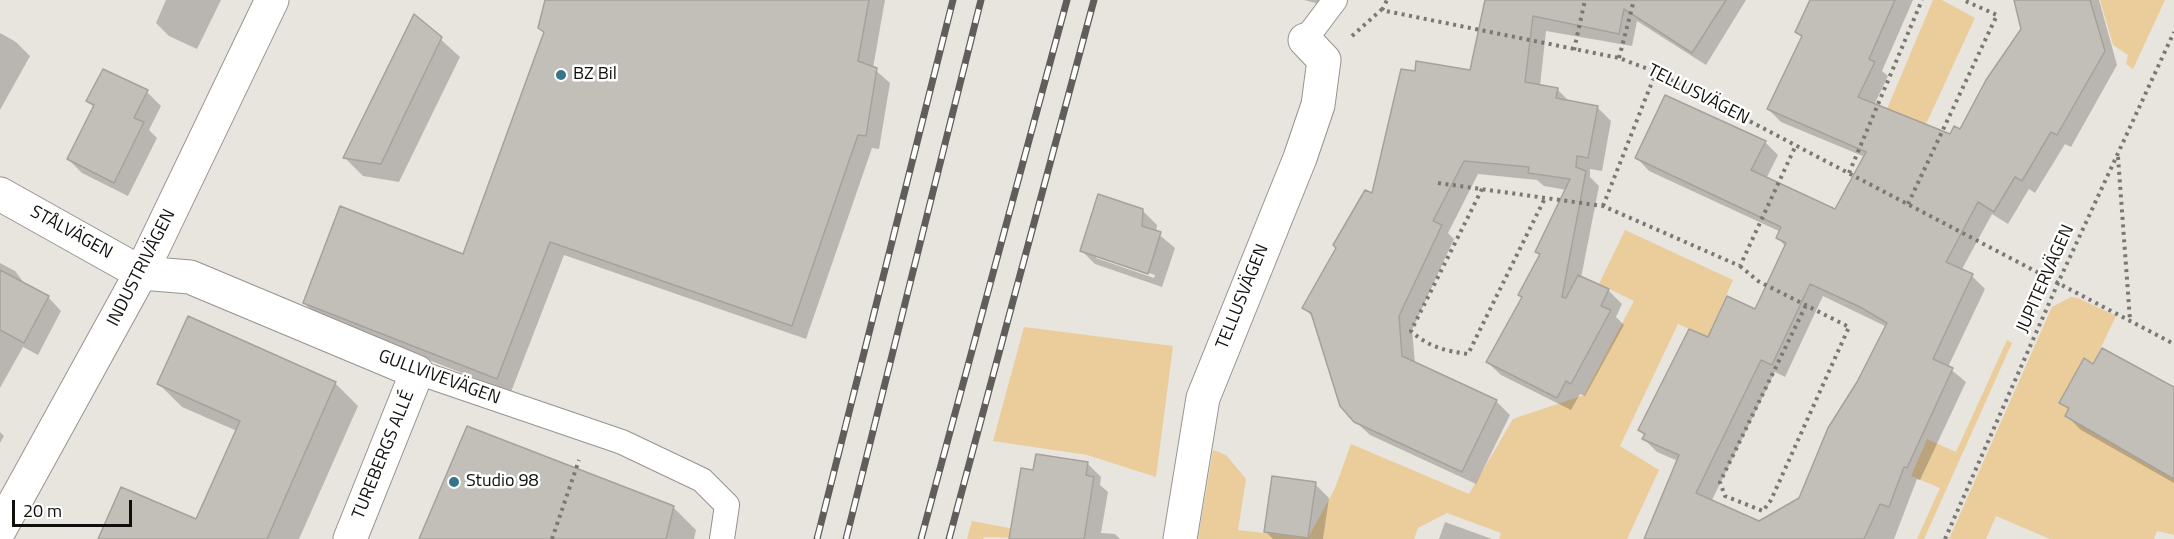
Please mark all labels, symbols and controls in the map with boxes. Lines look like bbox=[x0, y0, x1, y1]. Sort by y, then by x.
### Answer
street label: TELLUSVÄGEN bbox=[1644, 60, 1752, 130]
place label: BZ Bil bbox=[573, 64, 617, 86]
marker: BZ Bil bbox=[554, 68, 568, 82]
street label: STÅLVÄGEN bbox=[26, 202, 116, 264]
street label: INDUSTRIVÄGEN bbox=[103, 206, 181, 330]
street label: JUPITERVÄGEN bbox=[2013, 222, 2079, 336]
street label: TELLUSVÄGEN bbox=[1212, 241, 1274, 353]
street label: GULLVIVEVÄGEN bbox=[375, 346, 503, 410]
street label: TUREBERGS ALLÉ bbox=[348, 387, 420, 523]
place label: Studio 98 bbox=[466, 471, 539, 493]
marker: Studio 98 bbox=[447, 475, 461, 489]
scale bar bbox=[15, 488, 135, 526]
text: 20 m bbox=[23, 497, 62, 524]

